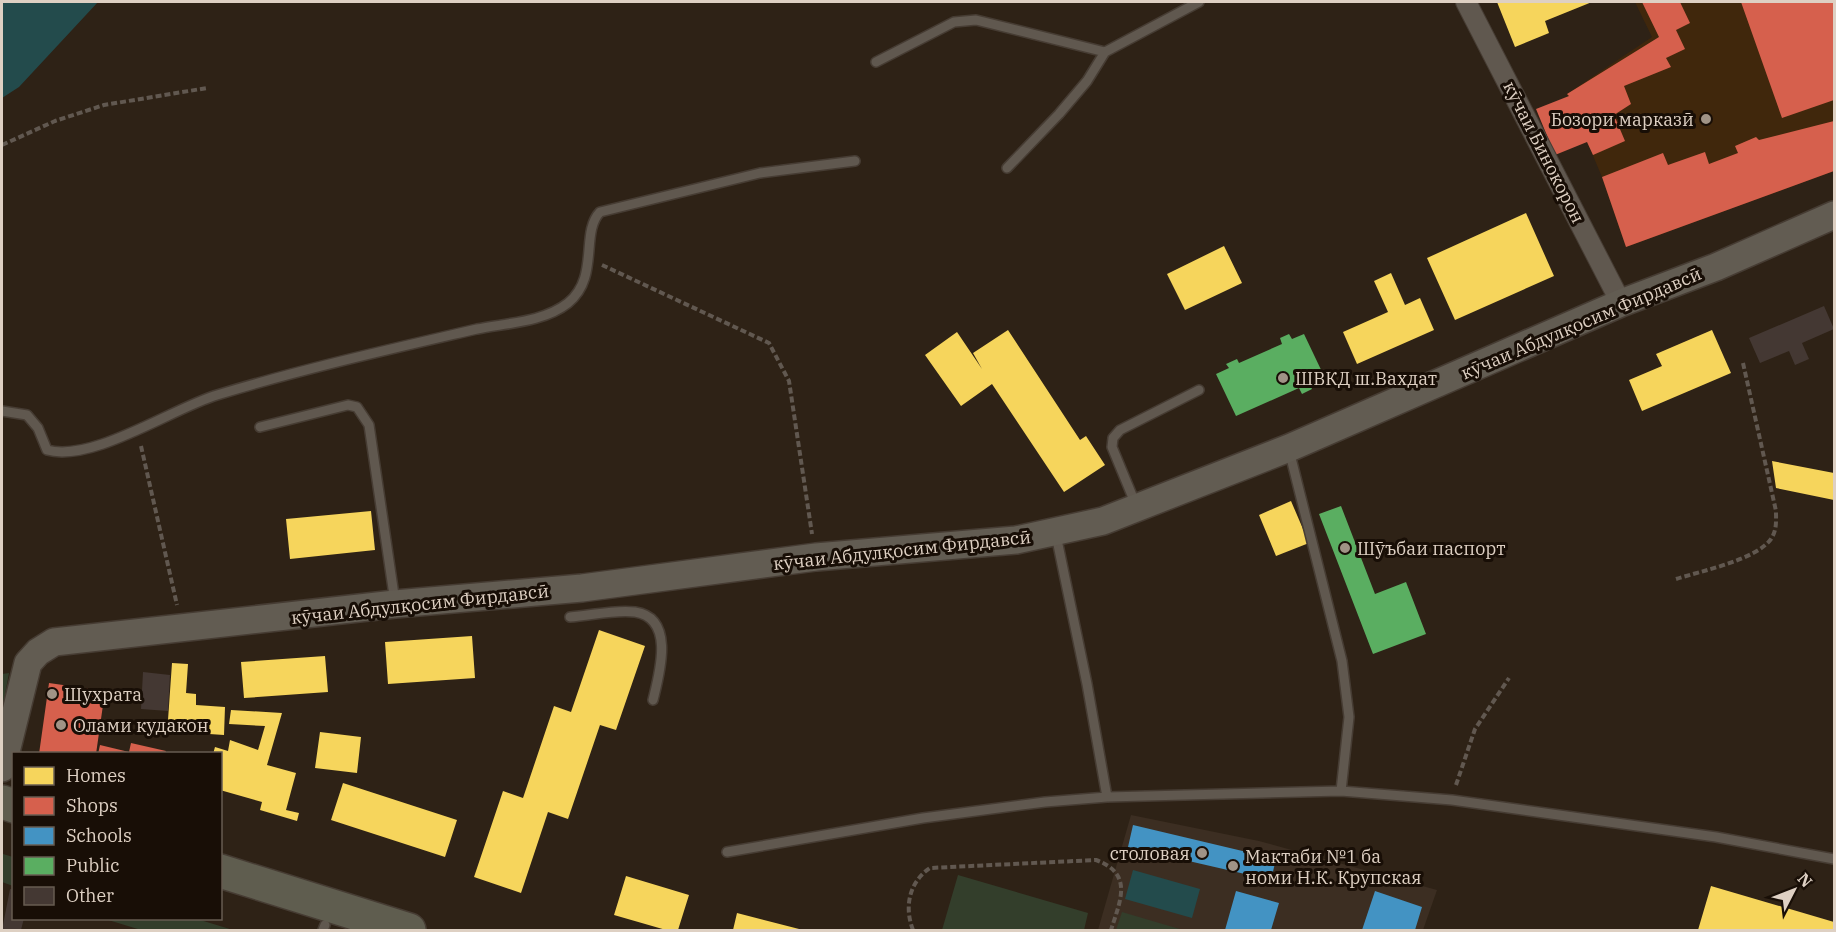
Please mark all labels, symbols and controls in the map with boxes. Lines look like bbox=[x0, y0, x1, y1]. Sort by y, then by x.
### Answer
street label: кӯчаи Бинокорон bbox=[1498, 77, 1590, 227]
place label: Бозори марказӣ bbox=[1551, 108, 1694, 131]
marker: Бозори марказӣ bbox=[1699, 112, 1713, 126]
street label: кӯчаи Абдулқосим Фирдавсӣ bbox=[1457, 262, 1705, 384]
place label: ШВКД ш.Вахдат bbox=[1295, 367, 1437, 390]
marker: ШВКД ш.Вахдат bbox=[1276, 371, 1290, 385]
street label: кӯчаи Абдулқосим Фирдавсӣ bbox=[772, 525, 1032, 575]
place label: Шӯъбаи паспорт bbox=[1357, 537, 1506, 560]
marker: Шӯъбаи паспорт bbox=[1338, 541, 1352, 555]
street label: кӯчаи Абдулқосим Фирдавсӣ bbox=[290, 579, 550, 629]
place label: Шухрата bbox=[64, 683, 142, 706]
marker: Шухрата bbox=[45, 687, 59, 701]
place label: Олами кудакон bbox=[73, 714, 209, 737]
marker: Олами кудакон bbox=[54, 718, 68, 732]
legend bbox=[12, 752, 222, 920]
text: Homes bbox=[66, 764, 126, 787]
text: Shops bbox=[66, 794, 118, 817]
text: Schools bbox=[66, 824, 132, 847]
place label: столовая bbox=[1110, 842, 1190, 865]
place label: Мактаби №1 ба номи Н.К. Крупская bbox=[1245, 845, 1422, 889]
marker: столовая bbox=[1195, 846, 1209, 860]
text: Public bbox=[66, 854, 120, 877]
marker: Мактаби №1 ба номи Н.К. Крупская bbox=[1226, 859, 1240, 873]
north arrow bbox=[1764, 860, 1824, 920]
text: N bbox=[1793, 869, 1817, 891]
text: Other bbox=[66, 884, 114, 907]

